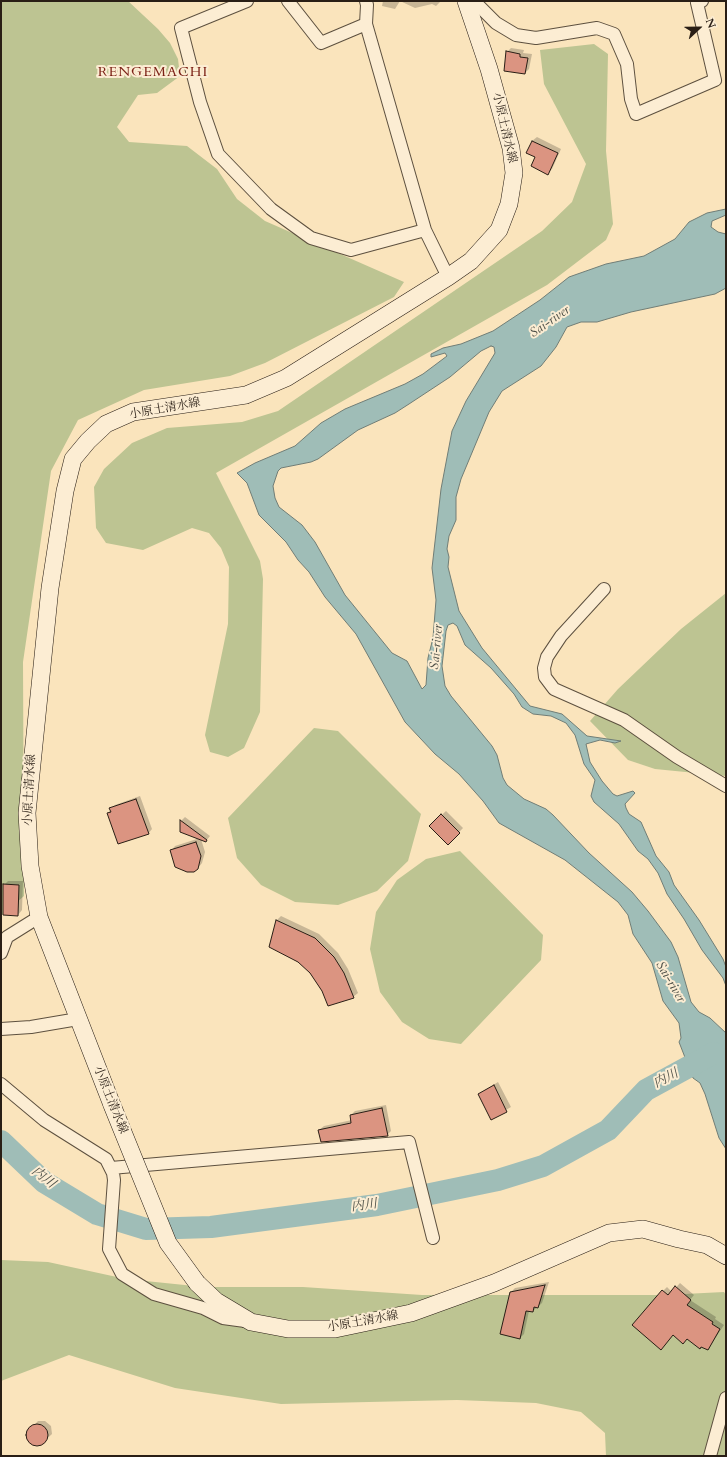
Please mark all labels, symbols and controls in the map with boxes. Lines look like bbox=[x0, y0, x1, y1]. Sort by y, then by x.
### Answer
north arrow bbox=[679, 8, 719, 48]
text: N bbox=[702, 16, 719, 31]
district label: RENGEMACHI bbox=[98, 65, 208, 81]
street label: 小原土清水線 bbox=[489, 91, 519, 165]
water label: Sai-river bbox=[527, 303, 573, 341]
street label: 小原土清水線 bbox=[128, 396, 202, 422]
water label: Sai-river bbox=[427, 624, 447, 670]
street label: 小原土清水線 bbox=[21, 754, 39, 826]
water label: Sai-river bbox=[652, 959, 688, 1005]
street label: 小原土清水線 bbox=[90, 1064, 130, 1136]
water label: 内川 bbox=[651, 1066, 681, 1092]
water label: 内川 bbox=[28, 1164, 58, 1192]
water label: 内川 bbox=[350, 1196, 378, 1216]
street label: 小原土清水線 bbox=[326, 1309, 400, 1335]

